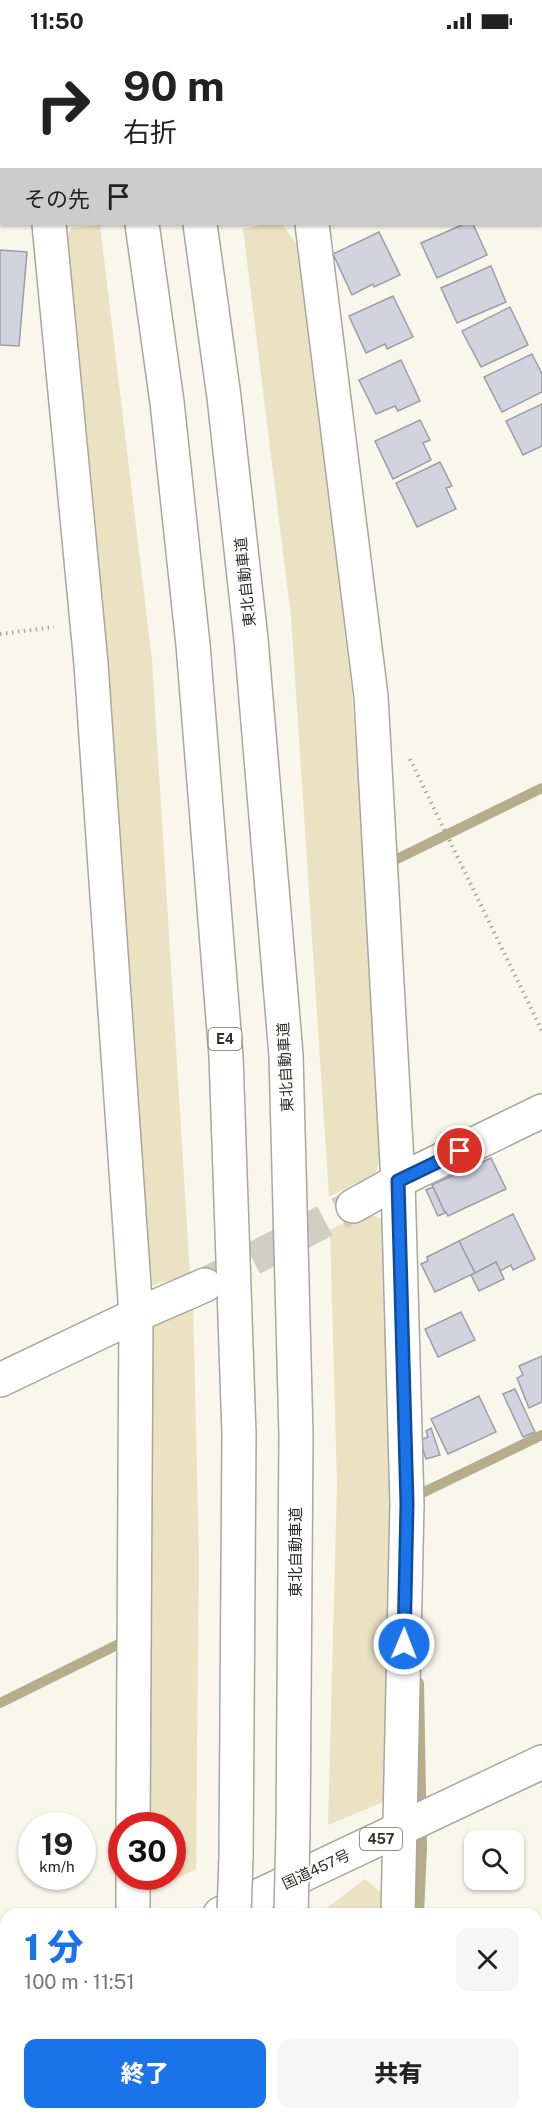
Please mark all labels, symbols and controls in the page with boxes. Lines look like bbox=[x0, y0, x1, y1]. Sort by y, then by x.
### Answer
text: 11:50 bbox=[30, 8, 84, 34]
text: 90 m bbox=[123, 61, 225, 110]
icon: right bbox=[24, 66, 102, 144]
text: 右折 bbox=[123, 116, 177, 148]
icon: arrive bbox=[102, 180, 135, 213]
text: その先 bbox=[24, 186, 90, 212]
street label: 東北自動車道 bbox=[232, 536, 258, 628]
street label: 東北自動車道 bbox=[274, 1022, 296, 1112]
road number: E4 bbox=[208, 1028, 242, 1050]
pin bbox=[434, 1125, 485, 1176]
icon: arrive bbox=[443, 1134, 476, 1167]
street label: 東北自動車道 bbox=[287, 1507, 304, 1597]
position arrow bbox=[372, 1612, 436, 1676]
speed limit sign: 30 bbox=[108, 1812, 186, 1890]
text: 19 bbox=[41, 1826, 73, 1862]
road number: 457 bbox=[360, 1828, 402, 1850]
map controls bbox=[464, 1830, 524, 1890]
button: search bbox=[464, 1830, 524, 1890]
street label: 国道457号 bbox=[279, 1846, 353, 1892]
text: km/h bbox=[39, 1858, 75, 1875]
text: 1 分 bbox=[24, 1926, 84, 1968]
button: close bbox=[456, 1928, 519, 1991]
text: 100 m · 11:51 bbox=[24, 1970, 135, 1994]
button: 終了 bbox=[24, 2039, 266, 2108]
button: 共有 bbox=[278, 2039, 519, 2108]

